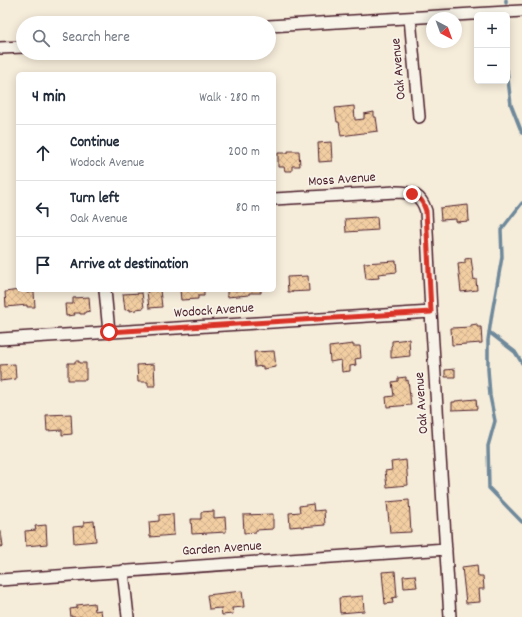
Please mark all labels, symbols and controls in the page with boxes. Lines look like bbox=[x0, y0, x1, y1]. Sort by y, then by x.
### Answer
north arrow bbox=[426, 12, 462, 48]
map controls bbox=[474, 12, 510, 84]
button: + bbox=[474, 12, 510, 48]
search box bbox=[16, 16, 276, 60]
icon: search bbox=[30, 27, 52, 49]
text: Search here bbox=[62, 27, 130, 49]
street label: Oak Avenue bbox=[386, 37, 412, 101]
button: − bbox=[474, 48, 510, 84]
text: 4 min bbox=[32, 86, 66, 110]
text: Walk · 280 m bbox=[199, 89, 260, 108]
text: Continue bbox=[70, 132, 119, 154]
icon: ahead bbox=[32, 142, 54, 164]
text: 200 m bbox=[228, 143, 260, 162]
text: Wodock Avenue bbox=[70, 154, 144, 173]
street label: Moss Avenue bbox=[308, 168, 376, 192]
route end bbox=[403, 185, 421, 203]
text: Turn left bbox=[70, 188, 119, 210]
icon: left bbox=[32, 198, 54, 220]
text: 80 m bbox=[236, 199, 260, 218]
text: Oak Avenue bbox=[70, 210, 127, 229]
icon: arrive bbox=[32, 254, 54, 276]
text: Arrive at destination bbox=[70, 254, 188, 276]
street label: Wodock Avenue bbox=[173, 298, 255, 324]
route start bbox=[100, 323, 118, 341]
street label: Oak Avenue bbox=[410, 371, 434, 435]
street label: Garden Avenue bbox=[182, 536, 262, 562]

